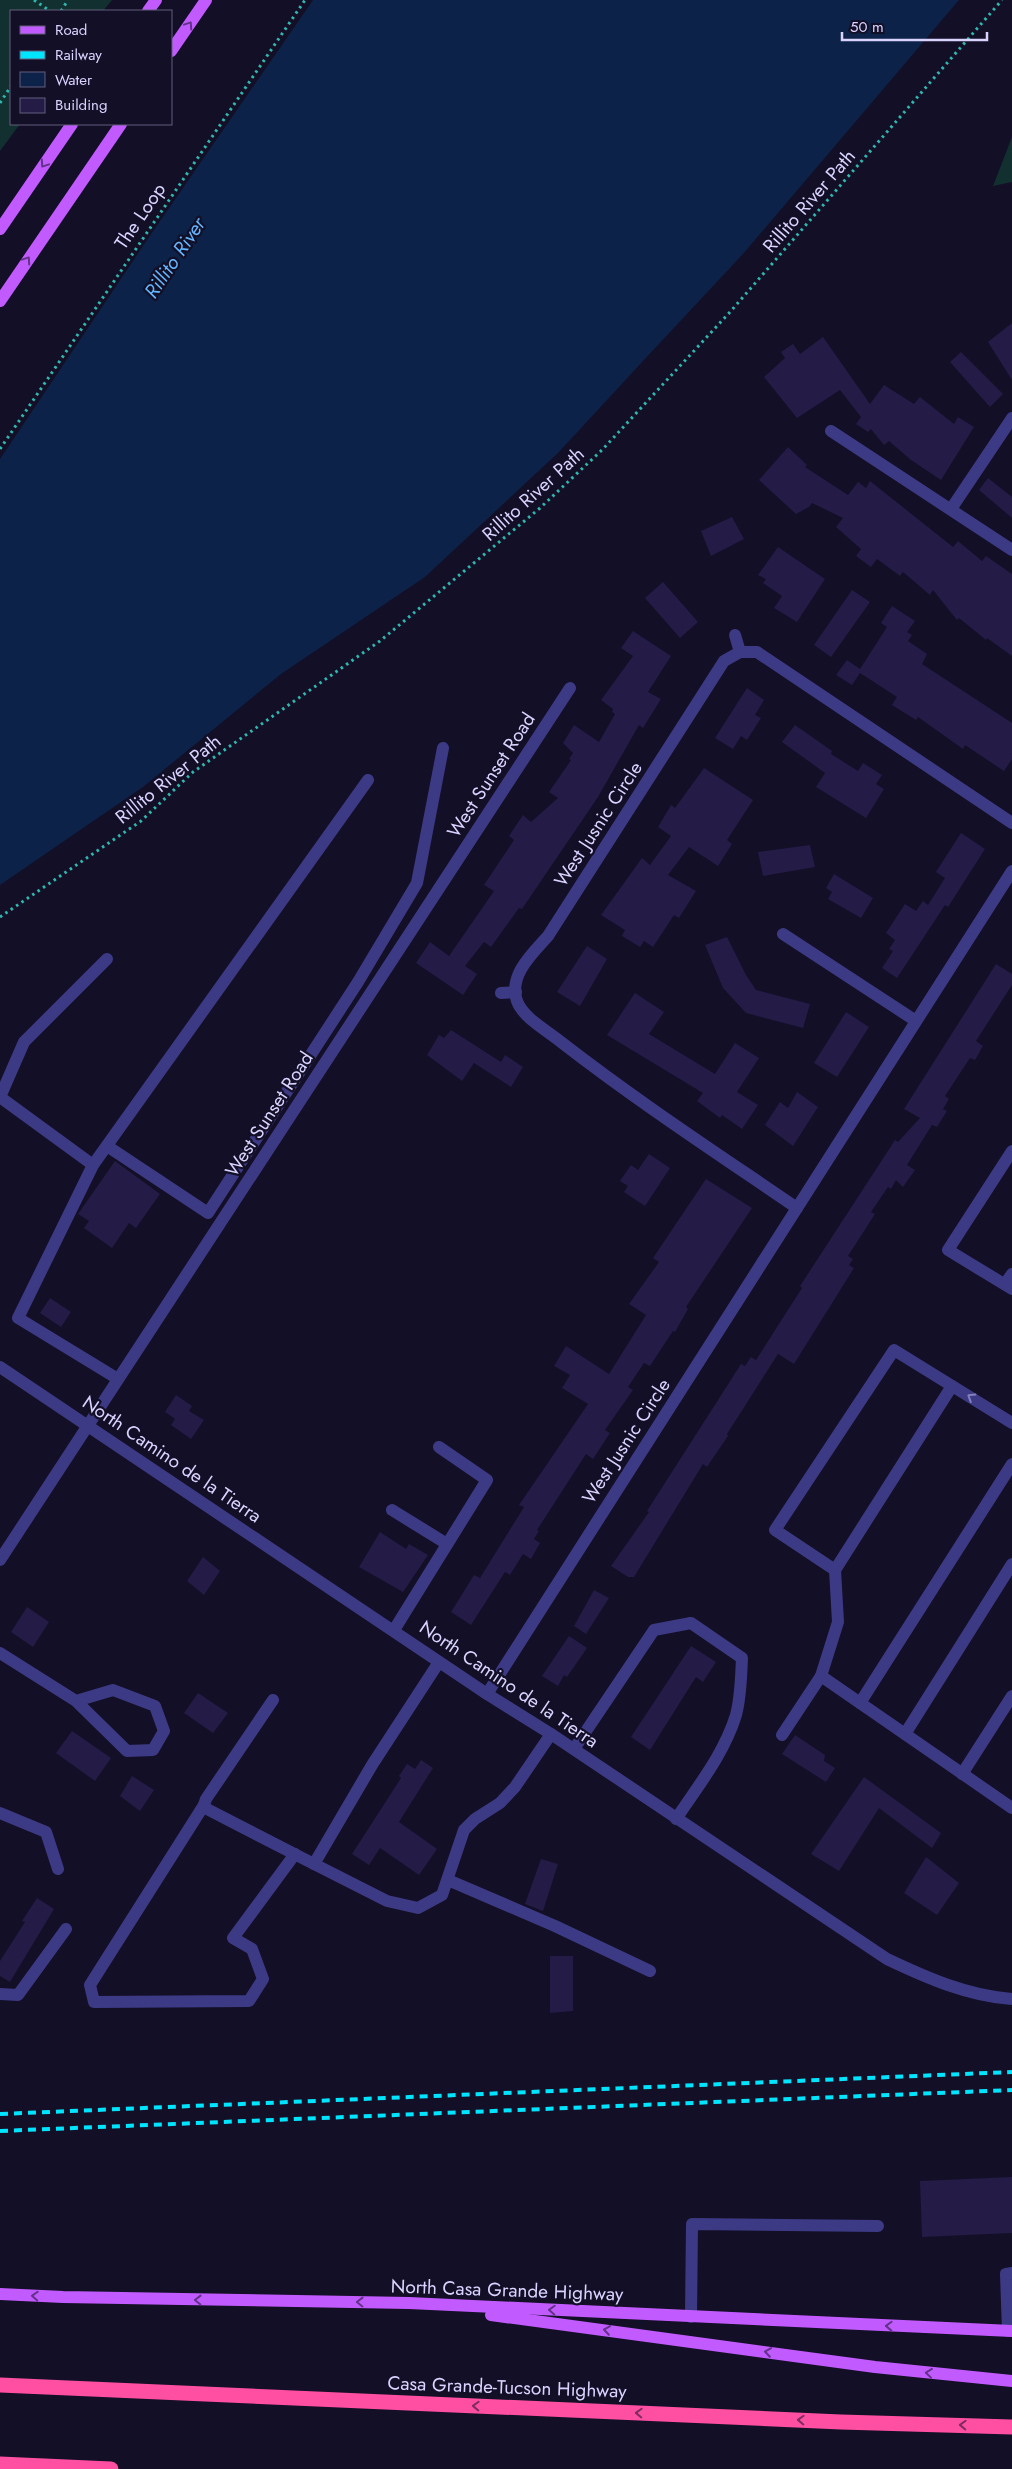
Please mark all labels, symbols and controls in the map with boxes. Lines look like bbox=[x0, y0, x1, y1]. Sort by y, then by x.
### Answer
legend bbox=[10, 10, 172, 125]
scale bar bbox=[842, 10, 987, 42]
text: 50 m bbox=[850, 16, 884, 38]
text: Road bbox=[55, 19, 87, 41]
one-way arrow bbox=[183, 22, 192, 31]
text: Railway bbox=[55, 44, 102, 66]
text: Water bbox=[55, 69, 93, 91]
text: Building bbox=[55, 94, 107, 116]
street label: Rillito River Path bbox=[756, 143, 862, 259]
one-way arrow bbox=[41, 158, 50, 168]
street label: The Loop bbox=[108, 177, 172, 254]
water label: Rillito River bbox=[137, 211, 213, 304]
one-way arrow bbox=[21, 257, 30, 266]
street label: Rillito River Path bbox=[476, 441, 590, 547]
street label: West Sunset Road bbox=[440, 707, 542, 843]
street label: Rillito River Path bbox=[109, 728, 227, 830]
street label: West Jusnic Circle bbox=[547, 756, 649, 892]
street label: West Sunset Road bbox=[218, 1046, 320, 1182]
street label: West Jusnic Circle bbox=[575, 1373, 677, 1509]
street label: North Camino de la Tierra bbox=[77, 1389, 267, 1529]
one-way arrow bbox=[967, 1394, 976, 1404]
street label: North Camino de la Tierra bbox=[414, 1614, 604, 1754]
street label: North Casa Grande Highway bbox=[390, 2272, 624, 2308]
one-way arrow bbox=[31, 2290, 39, 2301]
one-way arrow bbox=[193, 2294, 201, 2305]
one-way arrow bbox=[356, 2297, 364, 2308]
one-way arrow bbox=[548, 2305, 556, 2315]
one-way arrow bbox=[885, 2321, 893, 2332]
one-way arrow bbox=[602, 2325, 610, 2336]
one-way arrow bbox=[763, 2347, 771, 2358]
one-way arrow bbox=[924, 2367, 932, 2378]
street label: Casa Grande-Tucson Highway bbox=[387, 2369, 628, 2405]
one-way arrow bbox=[472, 2400, 480, 2411]
one-way arrow bbox=[634, 2408, 642, 2418]
one-way arrow bbox=[797, 2415, 804, 2425]
one-way arrow bbox=[959, 2420, 967, 2431]

